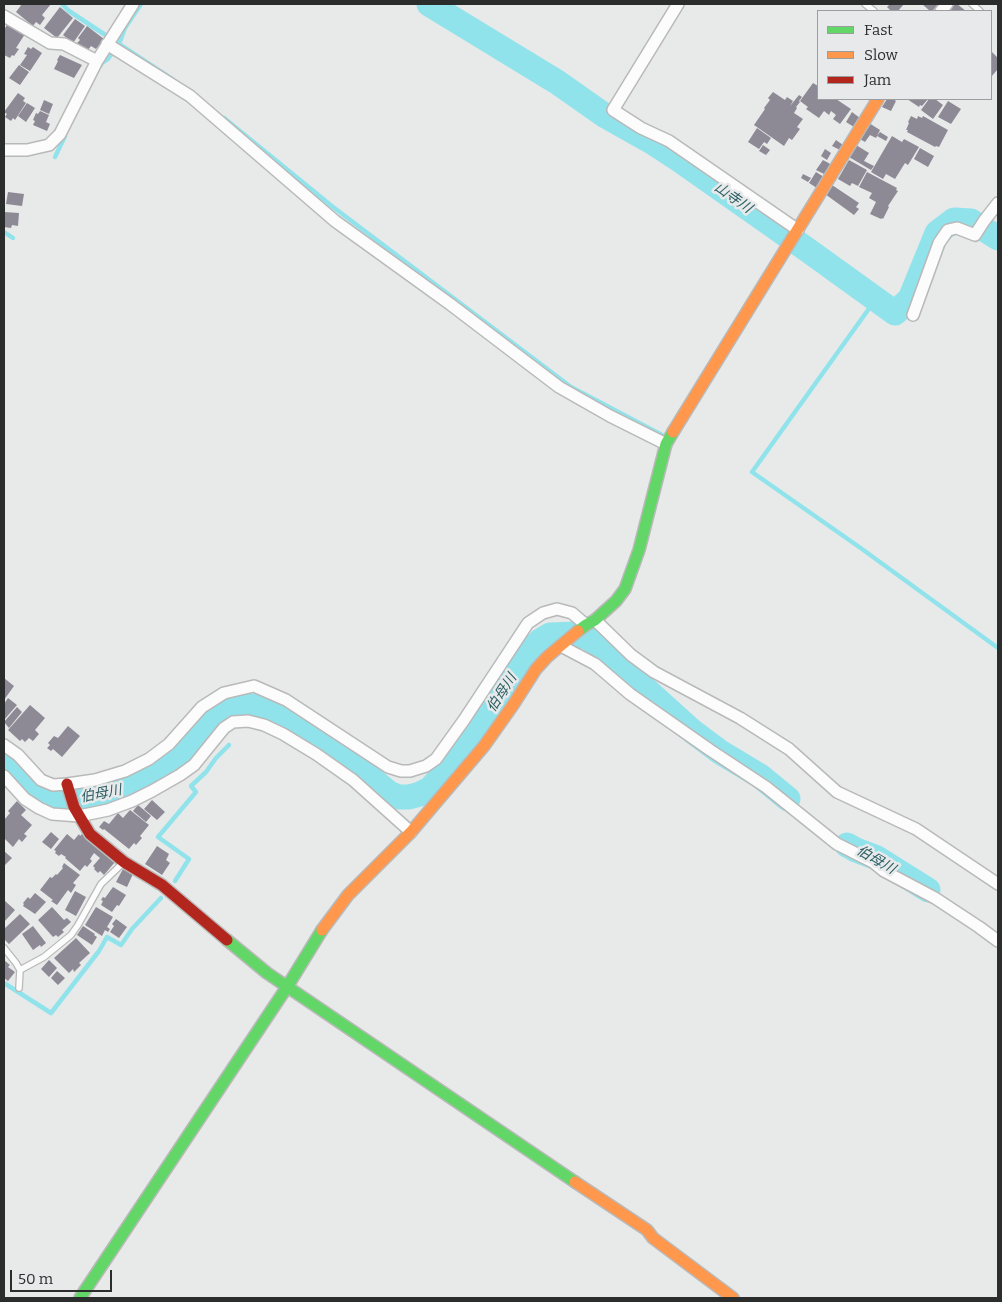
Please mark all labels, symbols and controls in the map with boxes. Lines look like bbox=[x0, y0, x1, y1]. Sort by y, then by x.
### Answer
legend bbox=[817, 10, 992, 100]
text: Fast bbox=[864, 21, 893, 39]
text: Slow bbox=[864, 46, 898, 64]
text: Jam bbox=[864, 71, 891, 89]
water label: 山寺川 bbox=[711, 179, 755, 217]
water label: 伯母川 bbox=[484, 671, 520, 715]
water label: 伯母川 bbox=[79, 782, 123, 806]
water label: 伯母川 bbox=[854, 842, 898, 878]
scale bar bbox=[12, 1260, 115, 1292]
text: 50 m bbox=[18, 1270, 53, 1288]

